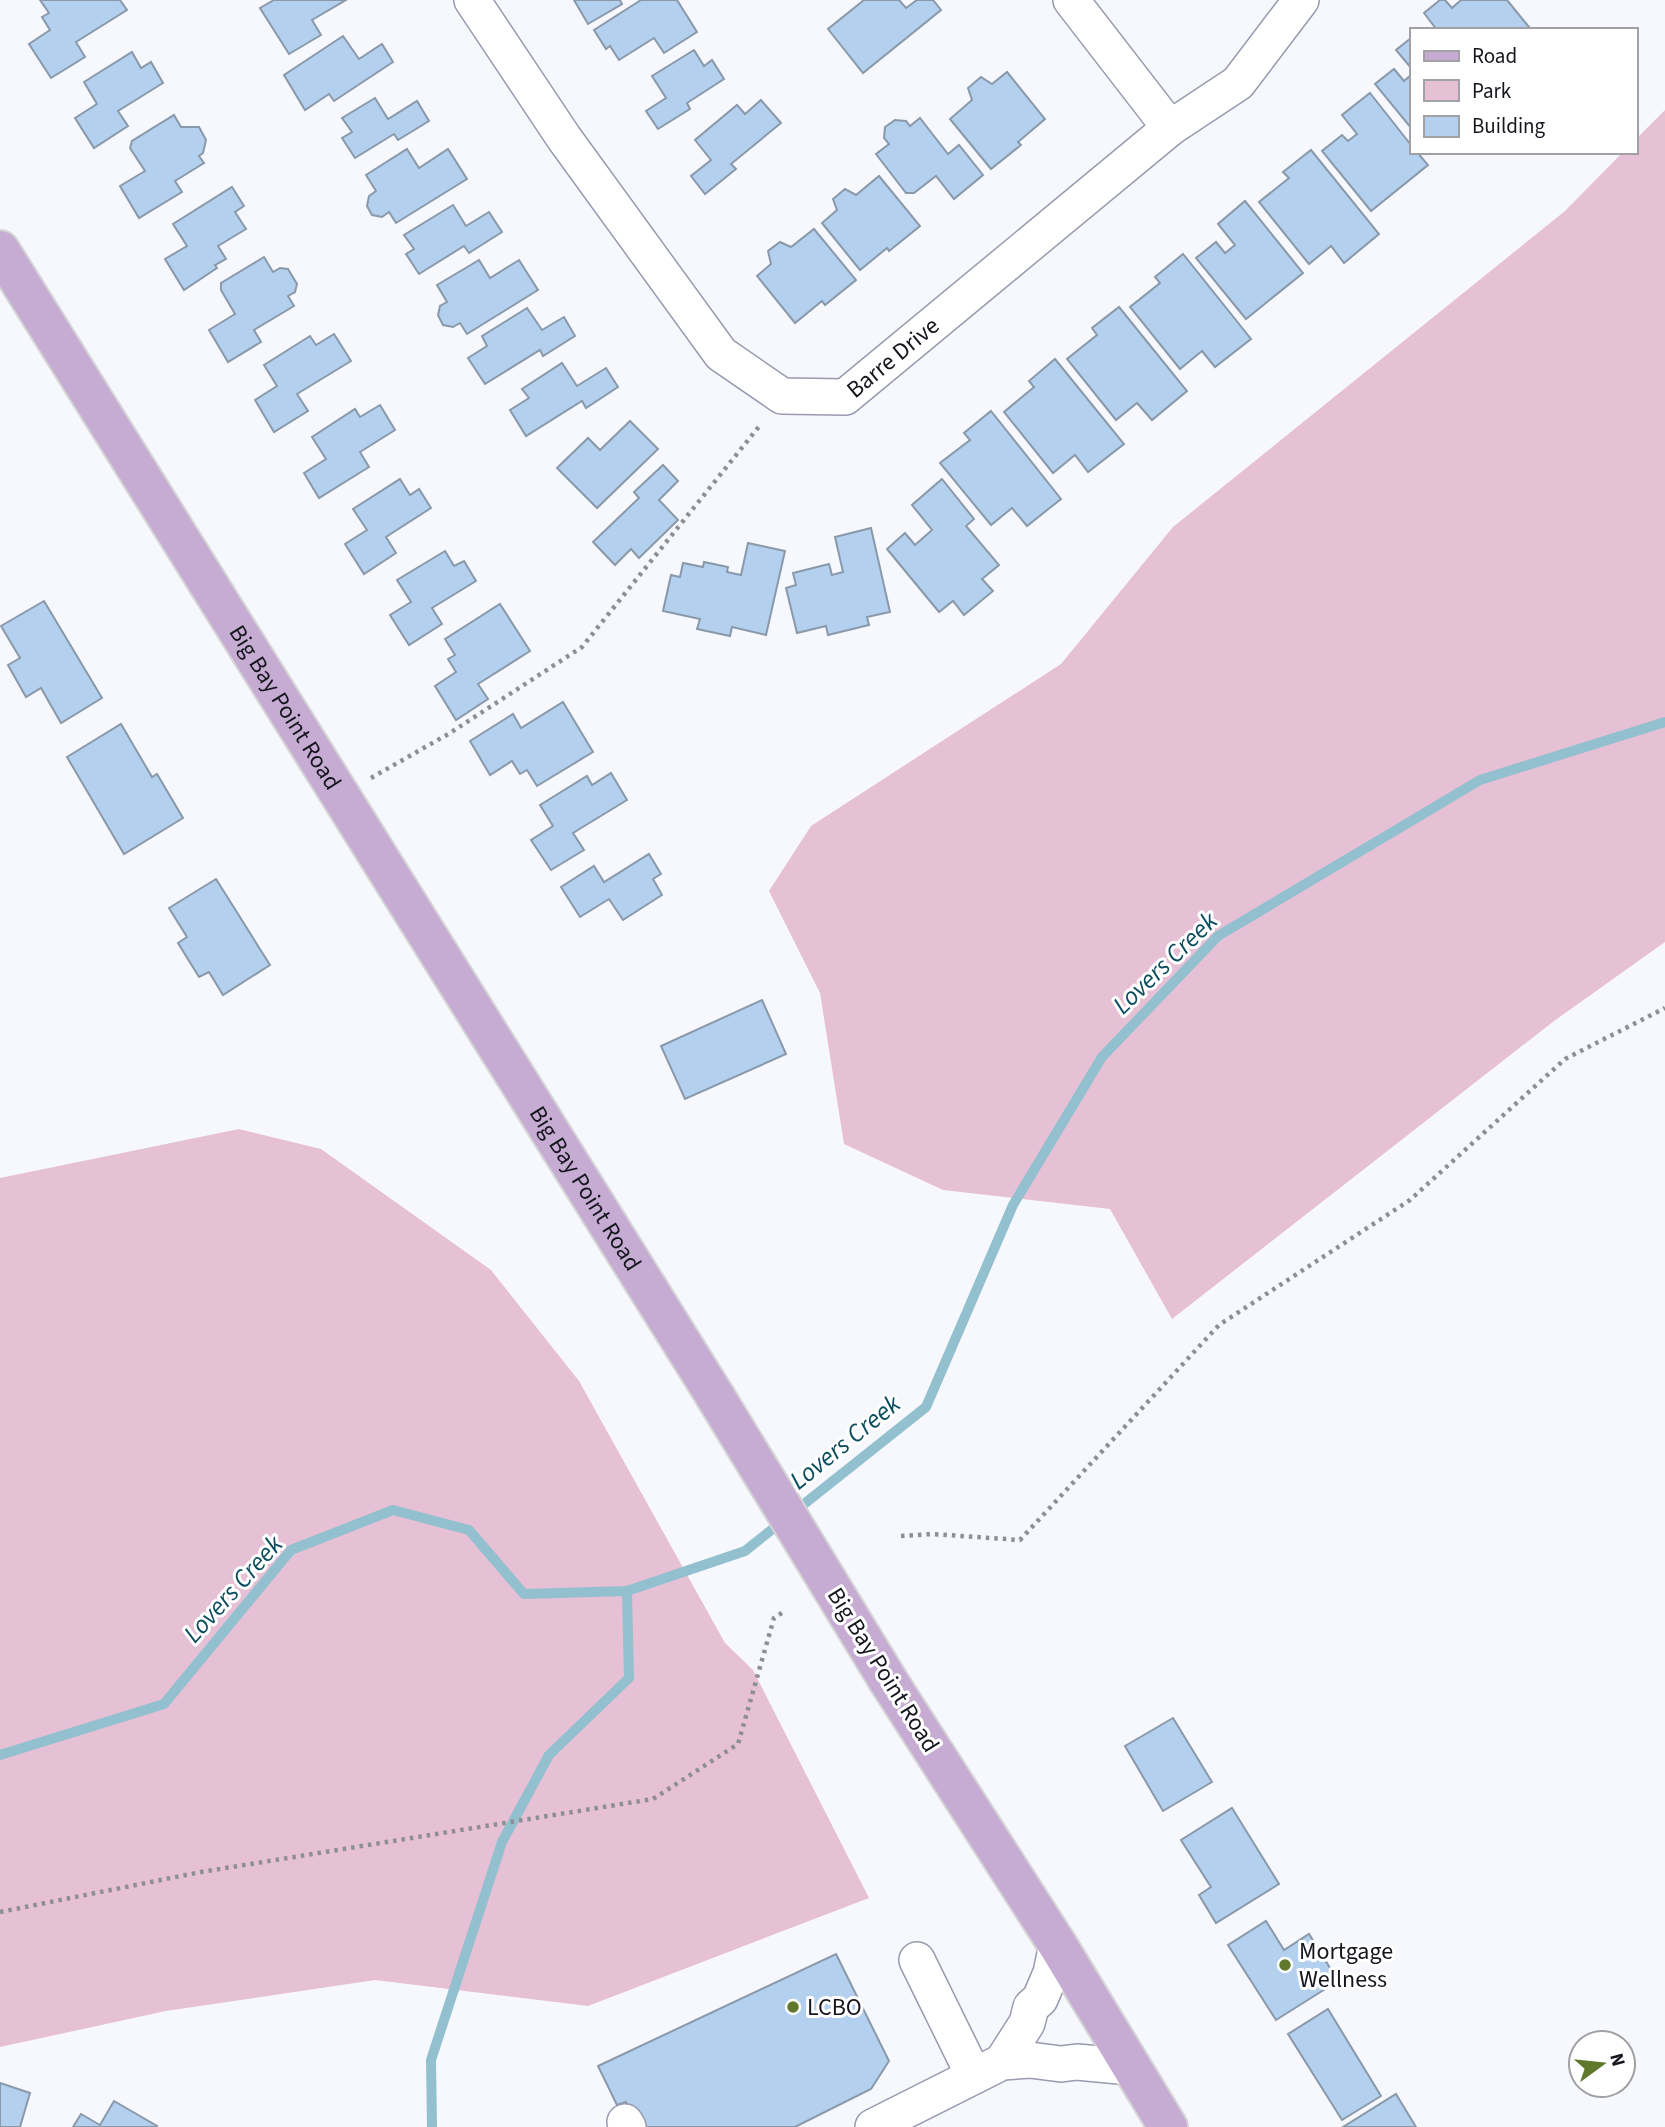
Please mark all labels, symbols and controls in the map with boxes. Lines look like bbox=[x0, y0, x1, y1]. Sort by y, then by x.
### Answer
legend bbox=[1410, 28, 1637, 154]
text: Road bbox=[1472, 41, 1517, 71]
text: Park bbox=[1472, 76, 1512, 106]
text: Building bbox=[1472, 111, 1546, 141]
street label: Barre Drive bbox=[839, 308, 947, 406]
street label: Big Bay Point Road bbox=[220, 618, 350, 797]
water label: Lovers Creek bbox=[1104, 903, 1226, 1023]
street label: Big Bay Point Road bbox=[521, 1099, 650, 1278]
water label: Lovers Creek bbox=[782, 1385, 909, 1498]
water label: Lovers Creek bbox=[175, 1527, 292, 1651]
street label: Big Bay Point Road bbox=[818, 1581, 948, 1759]
place label: Mortgage Wellness bbox=[1299, 1934, 1393, 1997]
marker: Mortgage Wellness bbox=[1277, 1957, 1293, 1973]
place label: LCBO bbox=[807, 1990, 862, 2025]
marker: LCBO bbox=[785, 1999, 801, 2015]
north arrow bbox=[1567, 2029, 1637, 2099]
text: N bbox=[1602, 2050, 1632, 2070]

